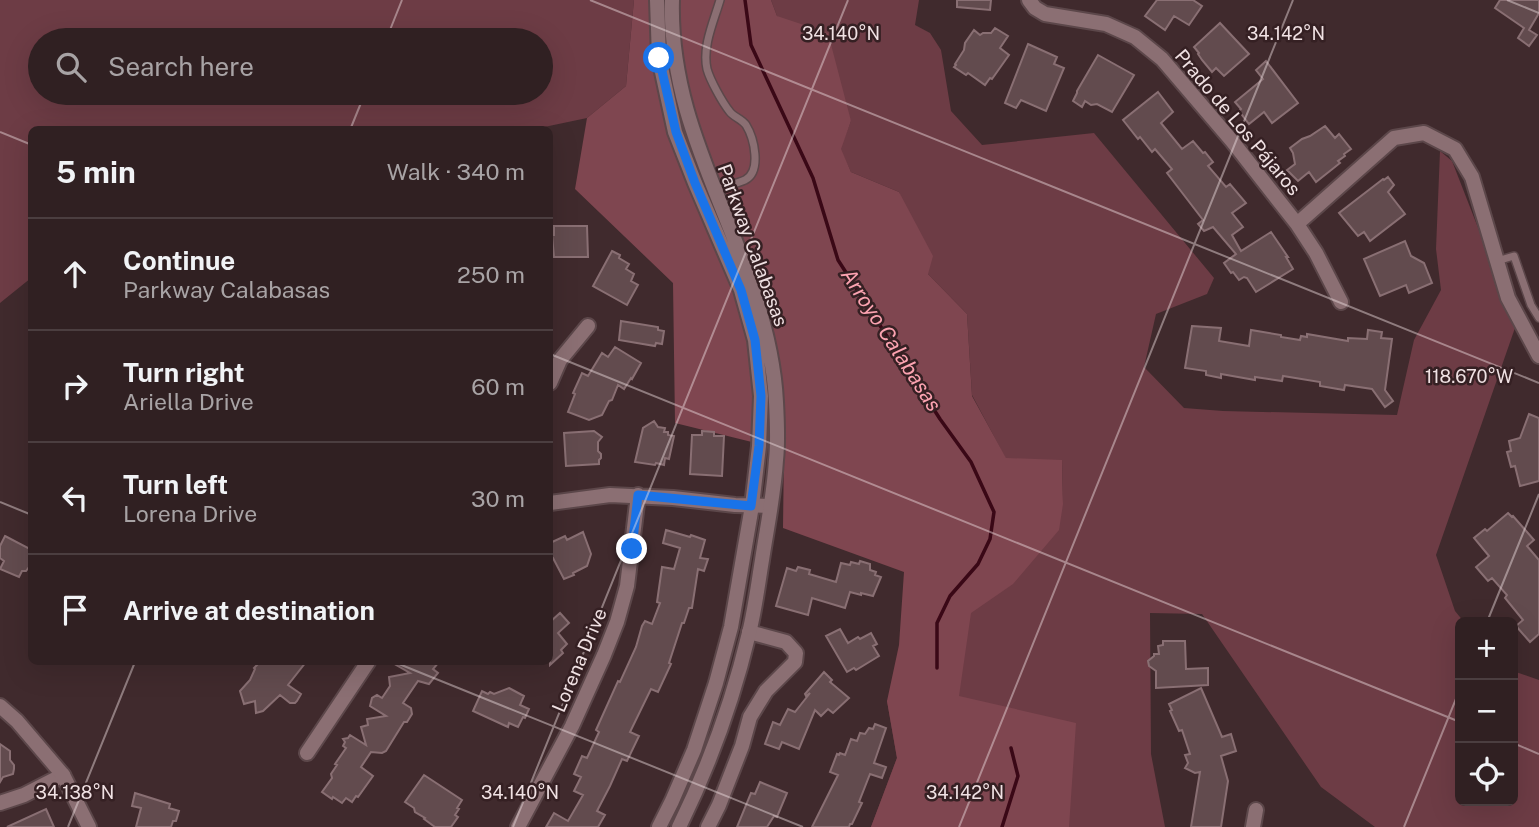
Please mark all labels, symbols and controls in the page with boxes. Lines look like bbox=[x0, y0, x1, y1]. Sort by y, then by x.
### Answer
text: 34.140°N bbox=[802, 23, 880, 44]
text: 34.142°N bbox=[1247, 23, 1325, 44]
search box bbox=[28, 28, 553, 105]
route start bbox=[643, 42, 674, 73]
street label: Prado de Los Pájaros bbox=[1171, 45, 1305, 199]
icon: search bbox=[52, 48, 90, 86]
text: Search here bbox=[108, 51, 254, 82]
text: 5 min bbox=[56, 154, 136, 190]
text: Walk · 340 m bbox=[387, 158, 525, 185]
street label: Parkway Calabasas bbox=[713, 161, 793, 329]
text: Continue bbox=[123, 245, 235, 276]
icon: ahead bbox=[56, 255, 94, 293]
text: 250 m bbox=[457, 261, 525, 288]
water label: Arroyo Calabasas bbox=[836, 264, 947, 416]
text: Parkway Calabasas bbox=[123, 276, 330, 303]
text: Turn right bbox=[123, 357, 245, 388]
text: 118.670°W bbox=[1425, 366, 1513, 387]
icon: right bbox=[56, 367, 94, 405]
text: 60 m bbox=[471, 373, 525, 400]
text: Ariella Drive bbox=[123, 388, 254, 415]
text: Turn left bbox=[123, 469, 228, 500]
icon: left bbox=[56, 479, 94, 517]
text: 30 m bbox=[471, 485, 525, 512]
text: Lorena Drive bbox=[123, 500, 257, 527]
route end bbox=[616, 533, 647, 564]
icon: arrive bbox=[56, 591, 94, 629]
text: Arrive at destination bbox=[123, 595, 375, 626]
street label: Lorena Drive bbox=[547, 605, 611, 715]
map controls bbox=[1455, 617, 1518, 806]
button: + bbox=[1455, 617, 1518, 680]
button: − bbox=[1455, 680, 1518, 743]
button: locate bbox=[1455, 743, 1518, 806]
text: 34.138°N bbox=[36, 782, 114, 803]
text: 34.140°N bbox=[481, 782, 559, 803]
text: 34.142°N bbox=[926, 782, 1004, 803]

